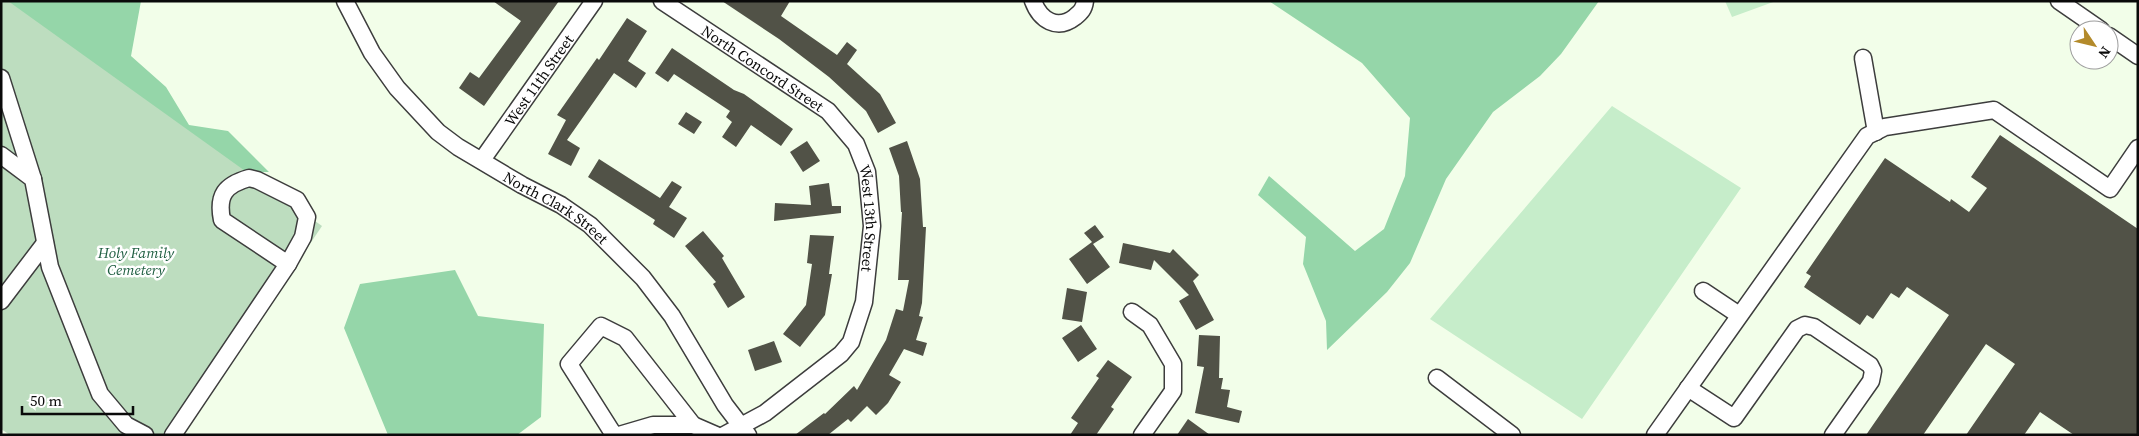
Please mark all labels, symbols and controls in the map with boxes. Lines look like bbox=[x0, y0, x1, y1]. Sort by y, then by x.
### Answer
street label: North Concord Street bbox=[698, 20, 828, 116]
north arrow bbox=[2069, 20, 2119, 70]
street label: West 11th Street bbox=[499, 30, 578, 130]
text: N bbox=[2094, 43, 2116, 62]
street label: West 13th Street bbox=[855, 162, 883, 273]
street label: North Clark Street bbox=[500, 166, 613, 248]
park label: Holy Family Cemetery bbox=[97, 242, 175, 280]
scale bar bbox=[22, 384, 134, 416]
text: 50 m bbox=[30, 390, 62, 411]

